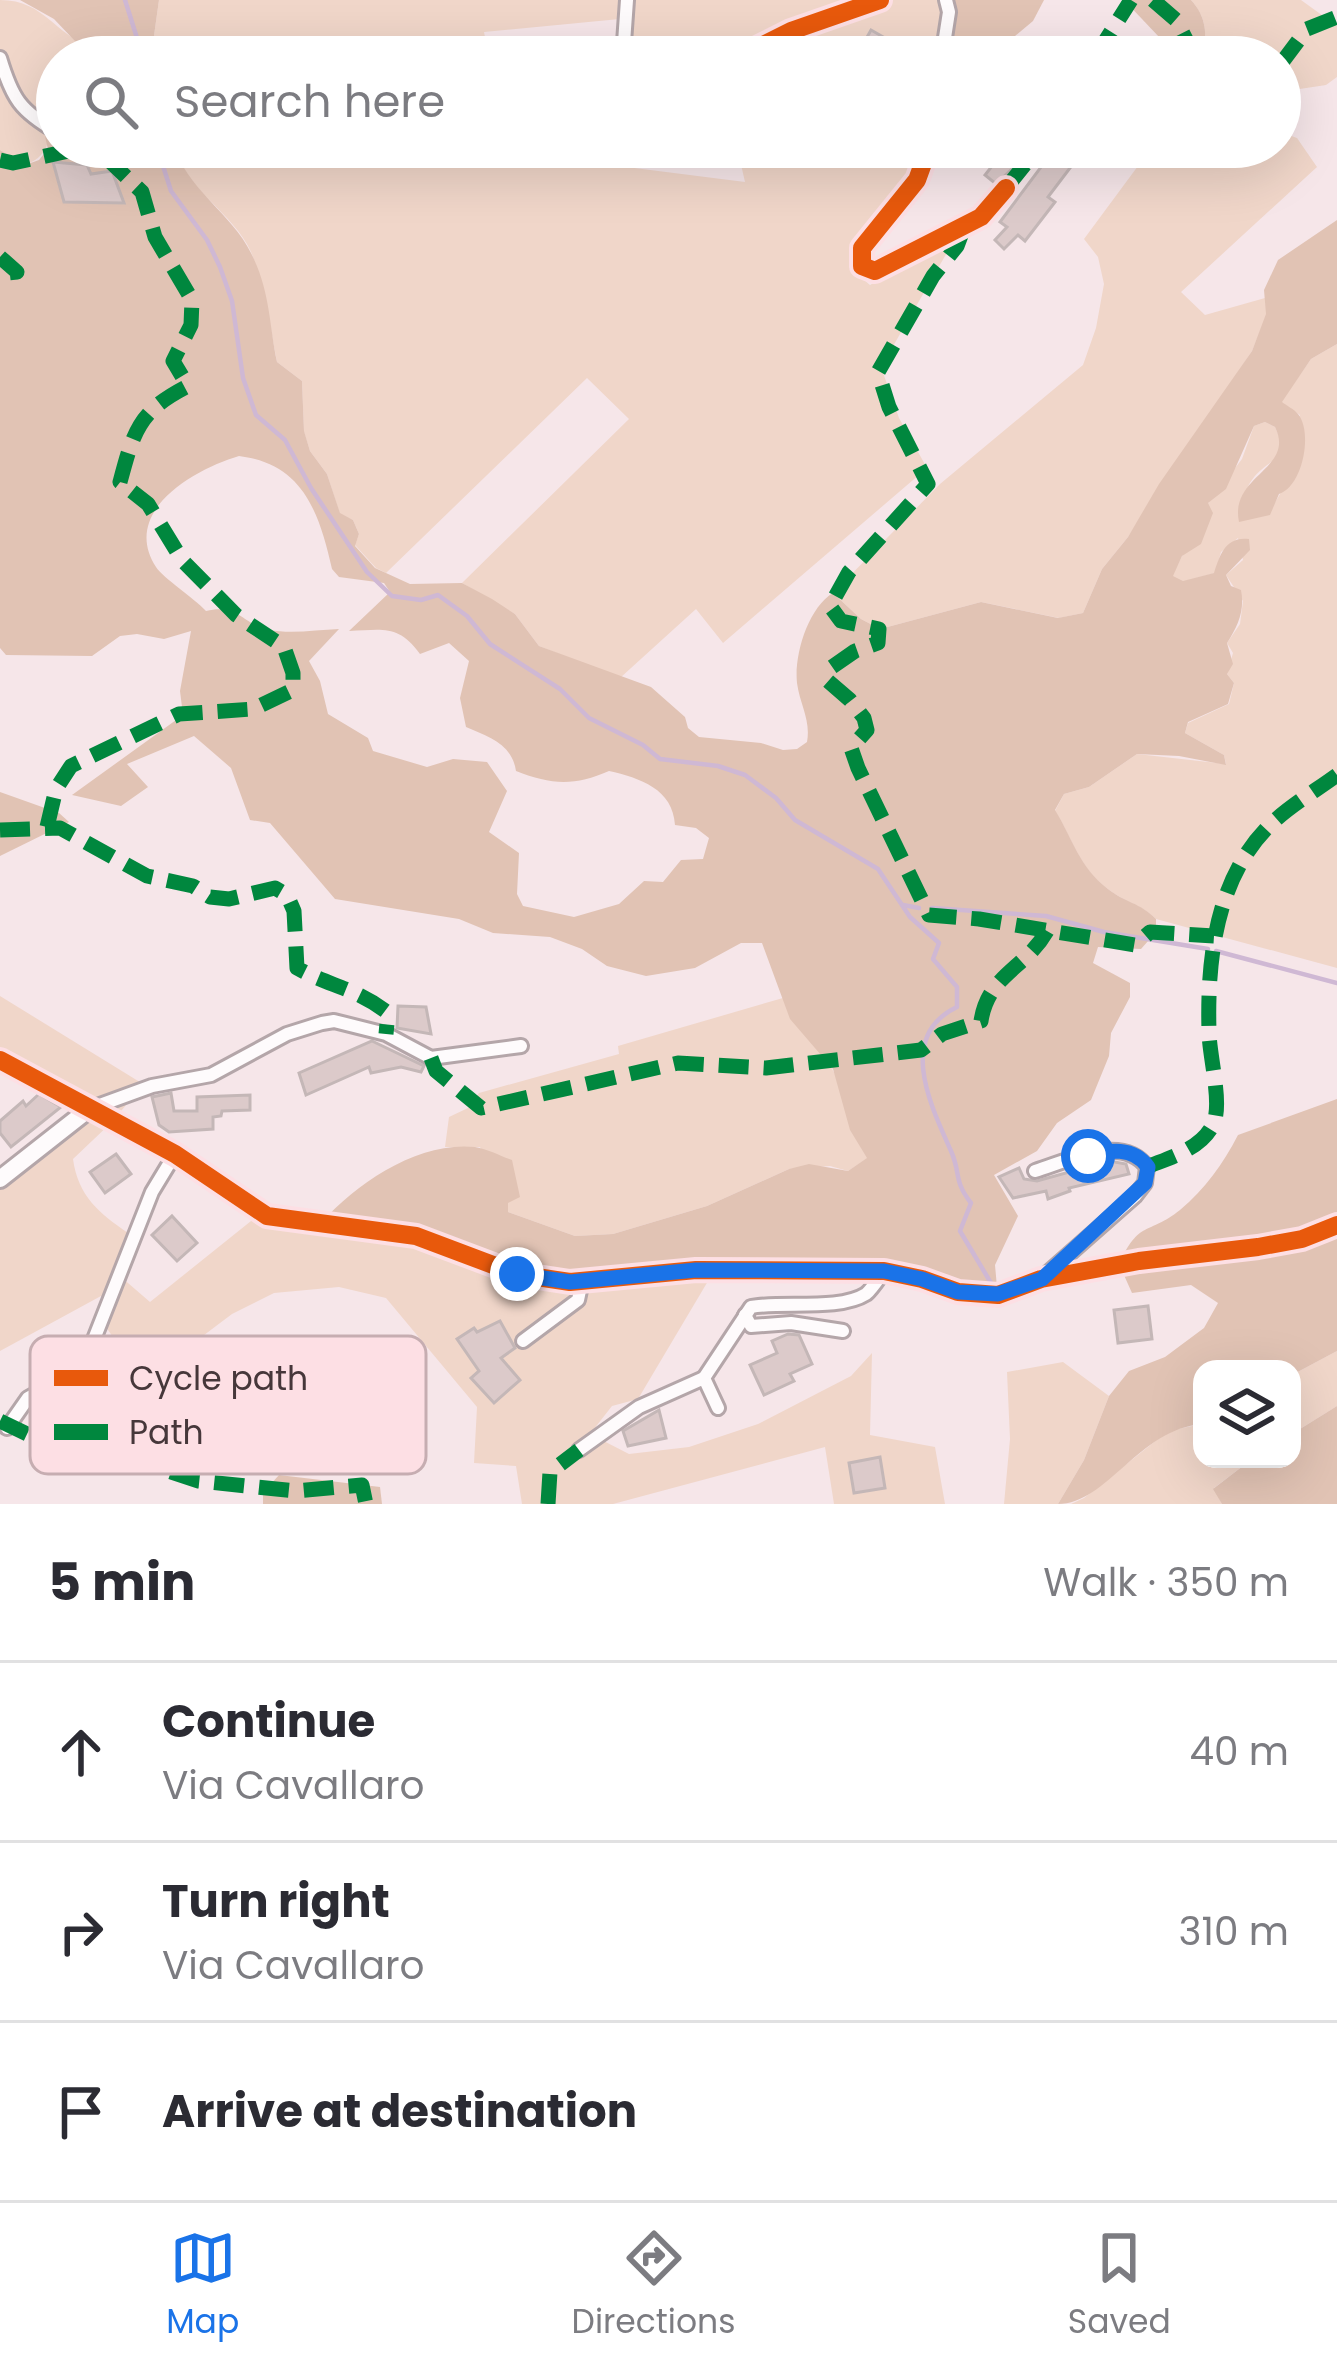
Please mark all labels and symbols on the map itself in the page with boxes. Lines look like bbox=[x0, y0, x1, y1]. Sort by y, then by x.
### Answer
route start bbox=[1061, 1129, 1115, 1183]
route end bbox=[490, 1247, 544, 1301]
legend bbox=[30, 1336, 426, 1474]
text: Cycle path bbox=[129, 1355, 308, 1402]
text: Path bbox=[129, 1409, 204, 1456]

